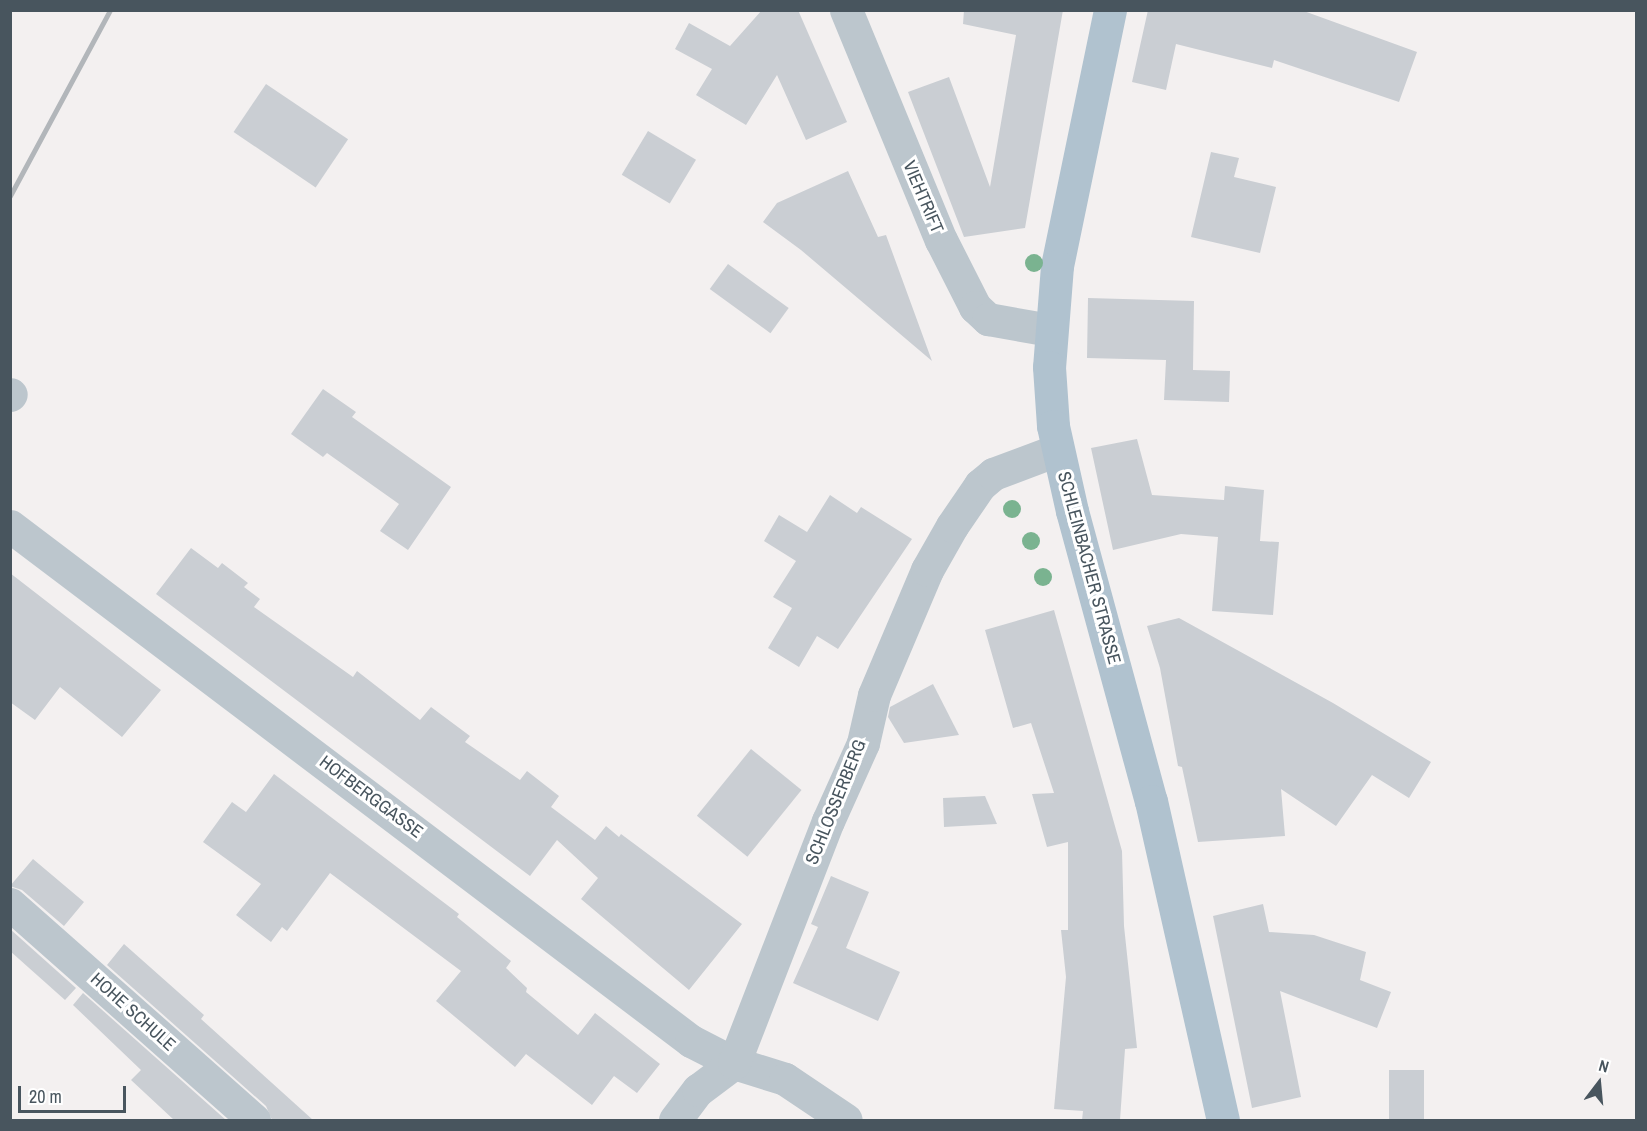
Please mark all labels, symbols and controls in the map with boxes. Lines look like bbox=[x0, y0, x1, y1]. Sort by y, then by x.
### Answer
street label: VIEHTRIFT bbox=[898, 158, 948, 236]
street label: SCHLEINBACHER STRASSE bbox=[1053, 469, 1125, 667]
street label: SCHLOSSERBERG bbox=[801, 736, 871, 868]
street label: HOFBERGGASSE bbox=[315, 751, 427, 843]
street label: HOHE SCHULE bbox=[86, 968, 180, 1056]
north arrow bbox=[1569, 1053, 1629, 1113]
text: N bbox=[1596, 1054, 1612, 1078]
scale bar bbox=[21, 1074, 129, 1112]
text: 20 m bbox=[29, 1084, 62, 1109]

